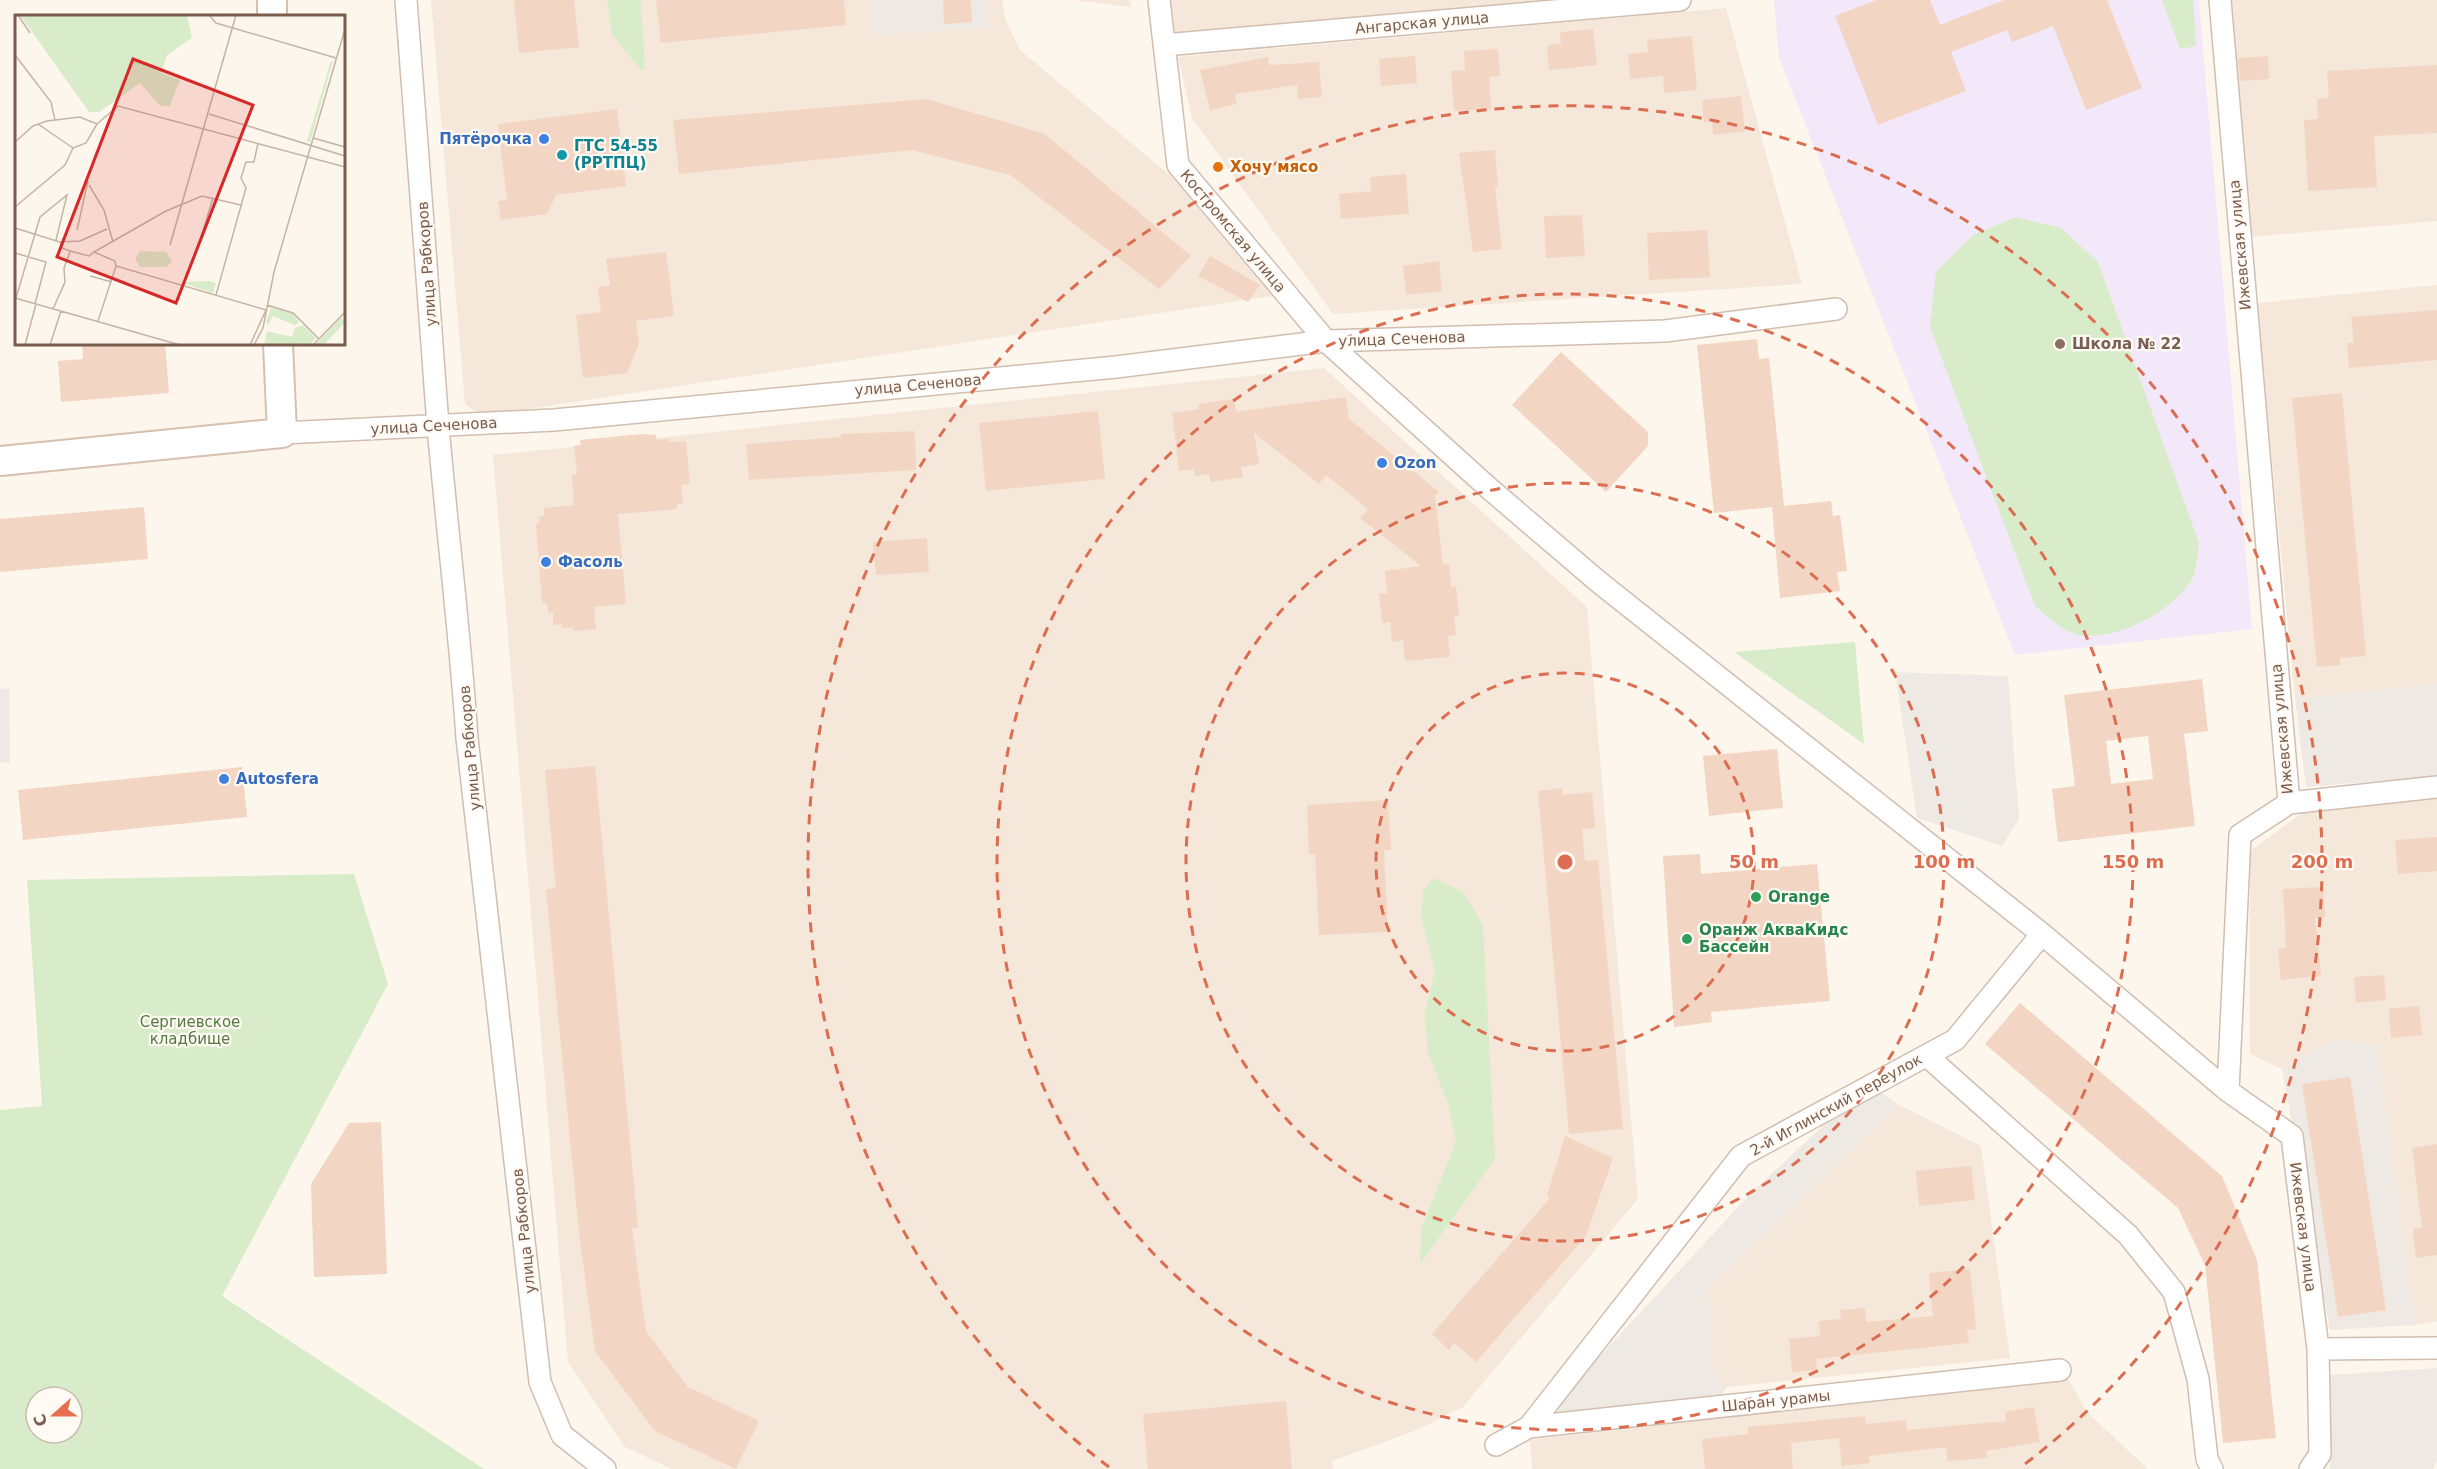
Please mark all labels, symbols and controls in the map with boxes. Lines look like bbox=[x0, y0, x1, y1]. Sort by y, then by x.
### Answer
street label: Ангарская улица bbox=[1354, 8, 1490, 38]
inset map bbox=[15, 15, 345, 345]
place label: Пятёрочка bbox=[439, 130, 532, 148]
marker: Пятёрочка bbox=[537, 132, 551, 146]
place label: ГТС 54-55 (РРТПЦ) bbox=[574, 137, 658, 172]
marker: ГТС 54-55 (РРТПЦ) bbox=[555, 148, 569, 162]
place label: Хочу мясо bbox=[1230, 158, 1318, 176]
marker: Хочу мясо bbox=[1211, 160, 1225, 174]
street label: Костромская улица bbox=[1176, 166, 1290, 296]
street label: Ижевская улица bbox=[2225, 179, 2255, 311]
street label: улица Рабкоров bbox=[414, 201, 440, 327]
street label: улица Сеченова bbox=[1338, 328, 1466, 350]
place label: Школа № 22 bbox=[2072, 335, 2182, 353]
marker: Школа № 22 bbox=[2053, 337, 2067, 351]
street label: улица Сеченова bbox=[854, 370, 982, 400]
street label: улица Сеченова bbox=[370, 414, 498, 438]
place label: Ozon bbox=[1394, 454, 1436, 472]
marker: Ozon bbox=[1375, 456, 1389, 470]
place label: Фасоль bbox=[558, 553, 623, 571]
marker: Фасоль bbox=[539, 555, 553, 569]
street label: Ижевская улица bbox=[2267, 663, 2297, 795]
street label: улица Рабкоров bbox=[456, 685, 484, 811]
place label: Autosfera bbox=[236, 770, 319, 788]
marker: Autosfera bbox=[217, 772, 231, 786]
text: 50 m bbox=[1729, 851, 1779, 872]
text: 100 m bbox=[1913, 851, 1975, 872]
text: 150 m bbox=[2102, 851, 2164, 872]
text: 200 m bbox=[2291, 851, 2353, 872]
centre of rings bbox=[1555, 852, 1575, 872]
place label: Orange bbox=[1768, 888, 1830, 906]
marker: Orange bbox=[1749, 890, 1763, 904]
place label: Оранж АкваКидс Бассейн bbox=[1699, 921, 1848, 956]
marker: Оранж АкваКидс Бассейн bbox=[1680, 932, 1694, 946]
park label: Сергиевское кладбище bbox=[140, 1013, 240, 1048]
street label: 2-й Иглинский переулок bbox=[1747, 1050, 1925, 1160]
street label: Ижевская улица bbox=[2286, 1161, 2320, 1293]
street label: улица Рабкоров bbox=[508, 1168, 540, 1294]
north arrow bbox=[24, 1385, 84, 1445]
street label: Шаран урамы bbox=[1721, 1386, 1831, 1416]
text: С bbox=[29, 1411, 51, 1429]

